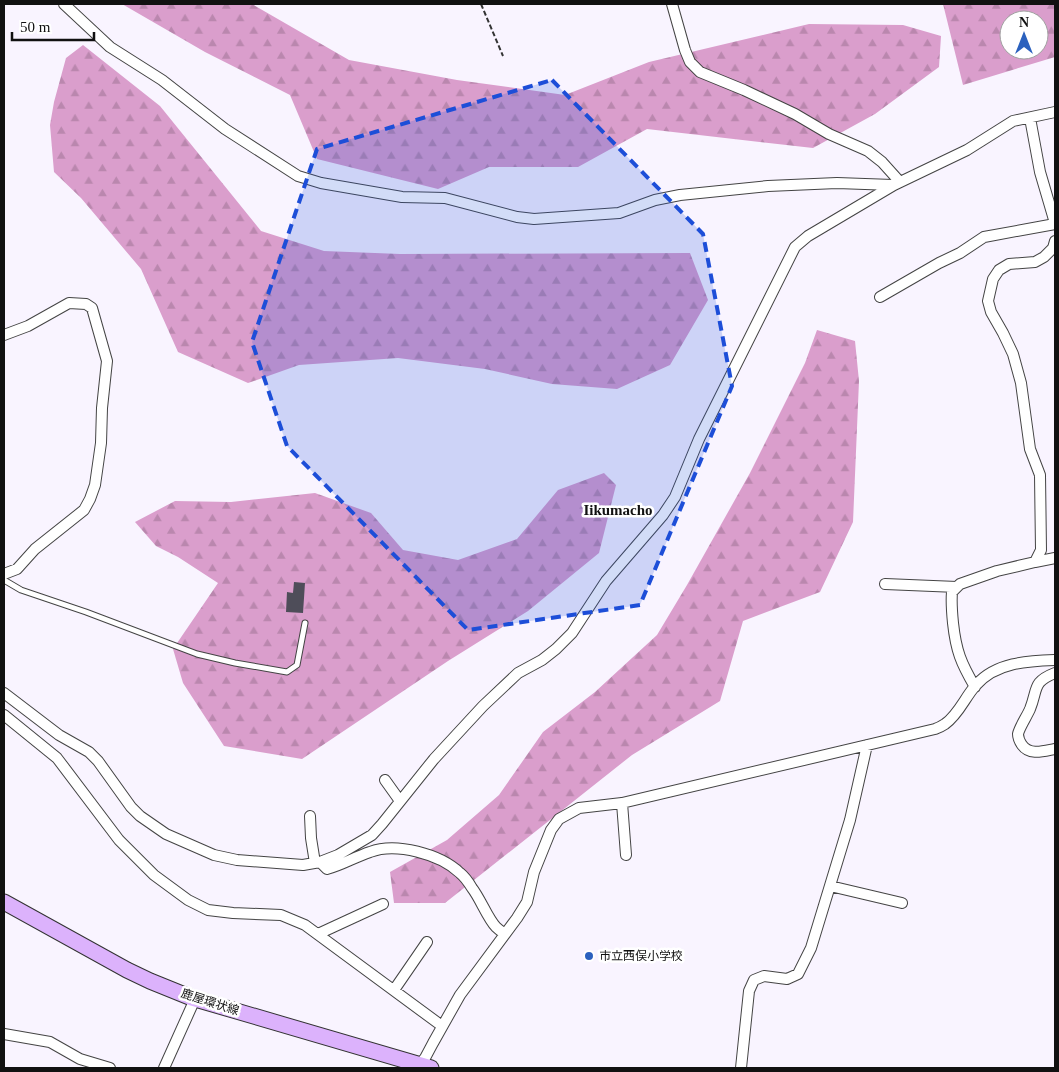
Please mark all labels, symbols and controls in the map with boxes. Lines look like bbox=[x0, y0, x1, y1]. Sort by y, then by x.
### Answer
scale bar bbox=[12, 10, 95, 42]
north arrow bbox=[999, 10, 1049, 60]
text: N bbox=[1019, 15, 1029, 30]
text: 50 m bbox=[20, 19, 51, 35]
district label: Iikumacho bbox=[583, 502, 653, 518]
place label: 市立西俣小学校 bbox=[599, 949, 683, 963]
marker: 市立西俣小学校 bbox=[583, 950, 595, 962]
street label: 鹿屋環状線 bbox=[179, 986, 241, 1018]

